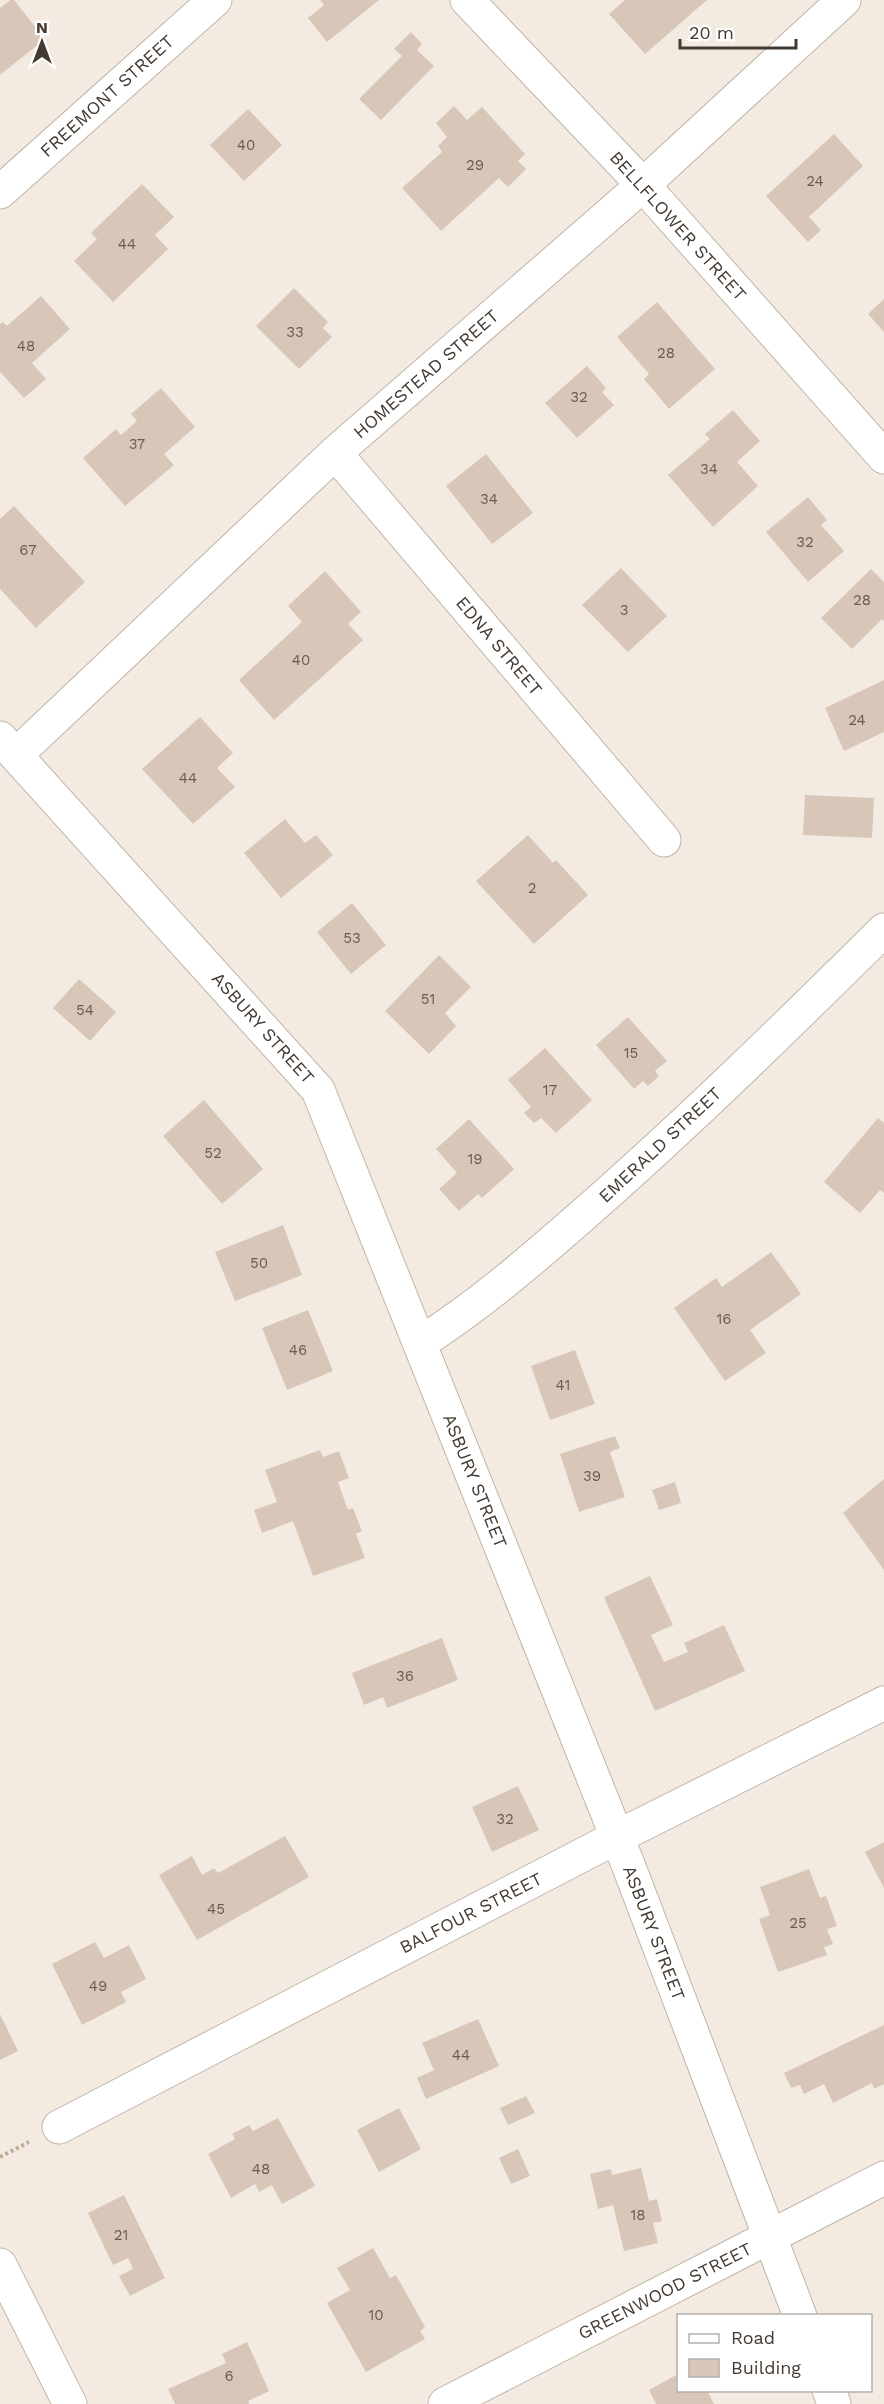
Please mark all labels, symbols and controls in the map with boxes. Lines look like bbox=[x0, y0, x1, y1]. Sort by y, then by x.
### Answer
north arrow bbox=[12, 12, 72, 72]
scale bar bbox=[680, 12, 796, 50]
text: N bbox=[36, 18, 48, 37]
text: 20 m bbox=[689, 22, 734, 43]
street label: FREEMONT STREET bbox=[36, 30, 178, 161]
house number: 40 bbox=[237, 136, 255, 154]
street label: BELLFLOWER STREET bbox=[606, 147, 751, 305]
house number: 29 bbox=[466, 156, 484, 174]
house number: 24 bbox=[806, 172, 824, 190]
house number: 44 bbox=[118, 235, 136, 253]
street label: HOMESTEAD STREET bbox=[349, 305, 503, 442]
house number: 33 bbox=[286, 323, 304, 341]
house number: 48 bbox=[17, 337, 35, 355]
house number: 28 bbox=[657, 344, 675, 362]
house number: 32 bbox=[570, 388, 588, 406]
house number: 37 bbox=[129, 435, 145, 453]
house number: 34 bbox=[700, 460, 718, 478]
house number: 34 bbox=[480, 490, 498, 508]
house number: 32 bbox=[796, 533, 814, 551]
house number: 67 bbox=[19, 541, 37, 559]
house number: 28 bbox=[853, 591, 871, 609]
street label: EDNA STREET bbox=[452, 592, 547, 700]
house number: 3 bbox=[620, 601, 628, 619]
house number: 40 bbox=[292, 651, 310, 669]
house number: 24 bbox=[848, 711, 866, 729]
house number: 44 bbox=[179, 769, 197, 787]
house number: 2 bbox=[528, 879, 536, 897]
house number: 53 bbox=[343, 929, 361, 947]
street label: ASBURY STREET bbox=[208, 968, 319, 1088]
house number: 51 bbox=[421, 990, 435, 1008]
house number: 54 bbox=[76, 1001, 94, 1019]
house number: 15 bbox=[624, 1044, 638, 1062]
house number: 17 bbox=[543, 1081, 557, 1099]
street label: EMERALD STREET bbox=[594, 1082, 725, 1207]
house number: 52 bbox=[204, 1144, 222, 1162]
house number: 19 bbox=[467, 1150, 483, 1168]
house number: 50 bbox=[250, 1254, 268, 1272]
house number: 16 bbox=[717, 1310, 731, 1328]
house number: 46 bbox=[289, 1341, 307, 1359]
house number: 41 bbox=[556, 1376, 570, 1394]
street label: ASBURY STREET bbox=[439, 1411, 512, 1551]
house number: 39 bbox=[583, 1467, 601, 1485]
house number: 36 bbox=[396, 1667, 414, 1685]
house number: 32 bbox=[496, 1810, 514, 1828]
street label: ASBURY STREET bbox=[619, 1862, 690, 2003]
street label: BALFOUR STREET bbox=[396, 1868, 546, 1958]
house number: 45 bbox=[207, 1900, 225, 1918]
house number: 25 bbox=[789, 1914, 807, 1932]
house number: 49 bbox=[89, 1977, 107, 1995]
house number: 44 bbox=[452, 2046, 470, 2064]
house number: 48 bbox=[252, 2160, 270, 2178]
house number: 18 bbox=[630, 2206, 646, 2224]
house number: 21 bbox=[114, 2226, 128, 2244]
street label: GREENWOOD STREET bbox=[574, 2238, 755, 2344]
house number: 10 bbox=[368, 2306, 384, 2324]
legend bbox=[677, 2314, 872, 2392]
text: Road bbox=[731, 2327, 775, 2348]
text: Building bbox=[731, 2357, 801, 2378]
house number: 6 bbox=[224, 2367, 234, 2385]

